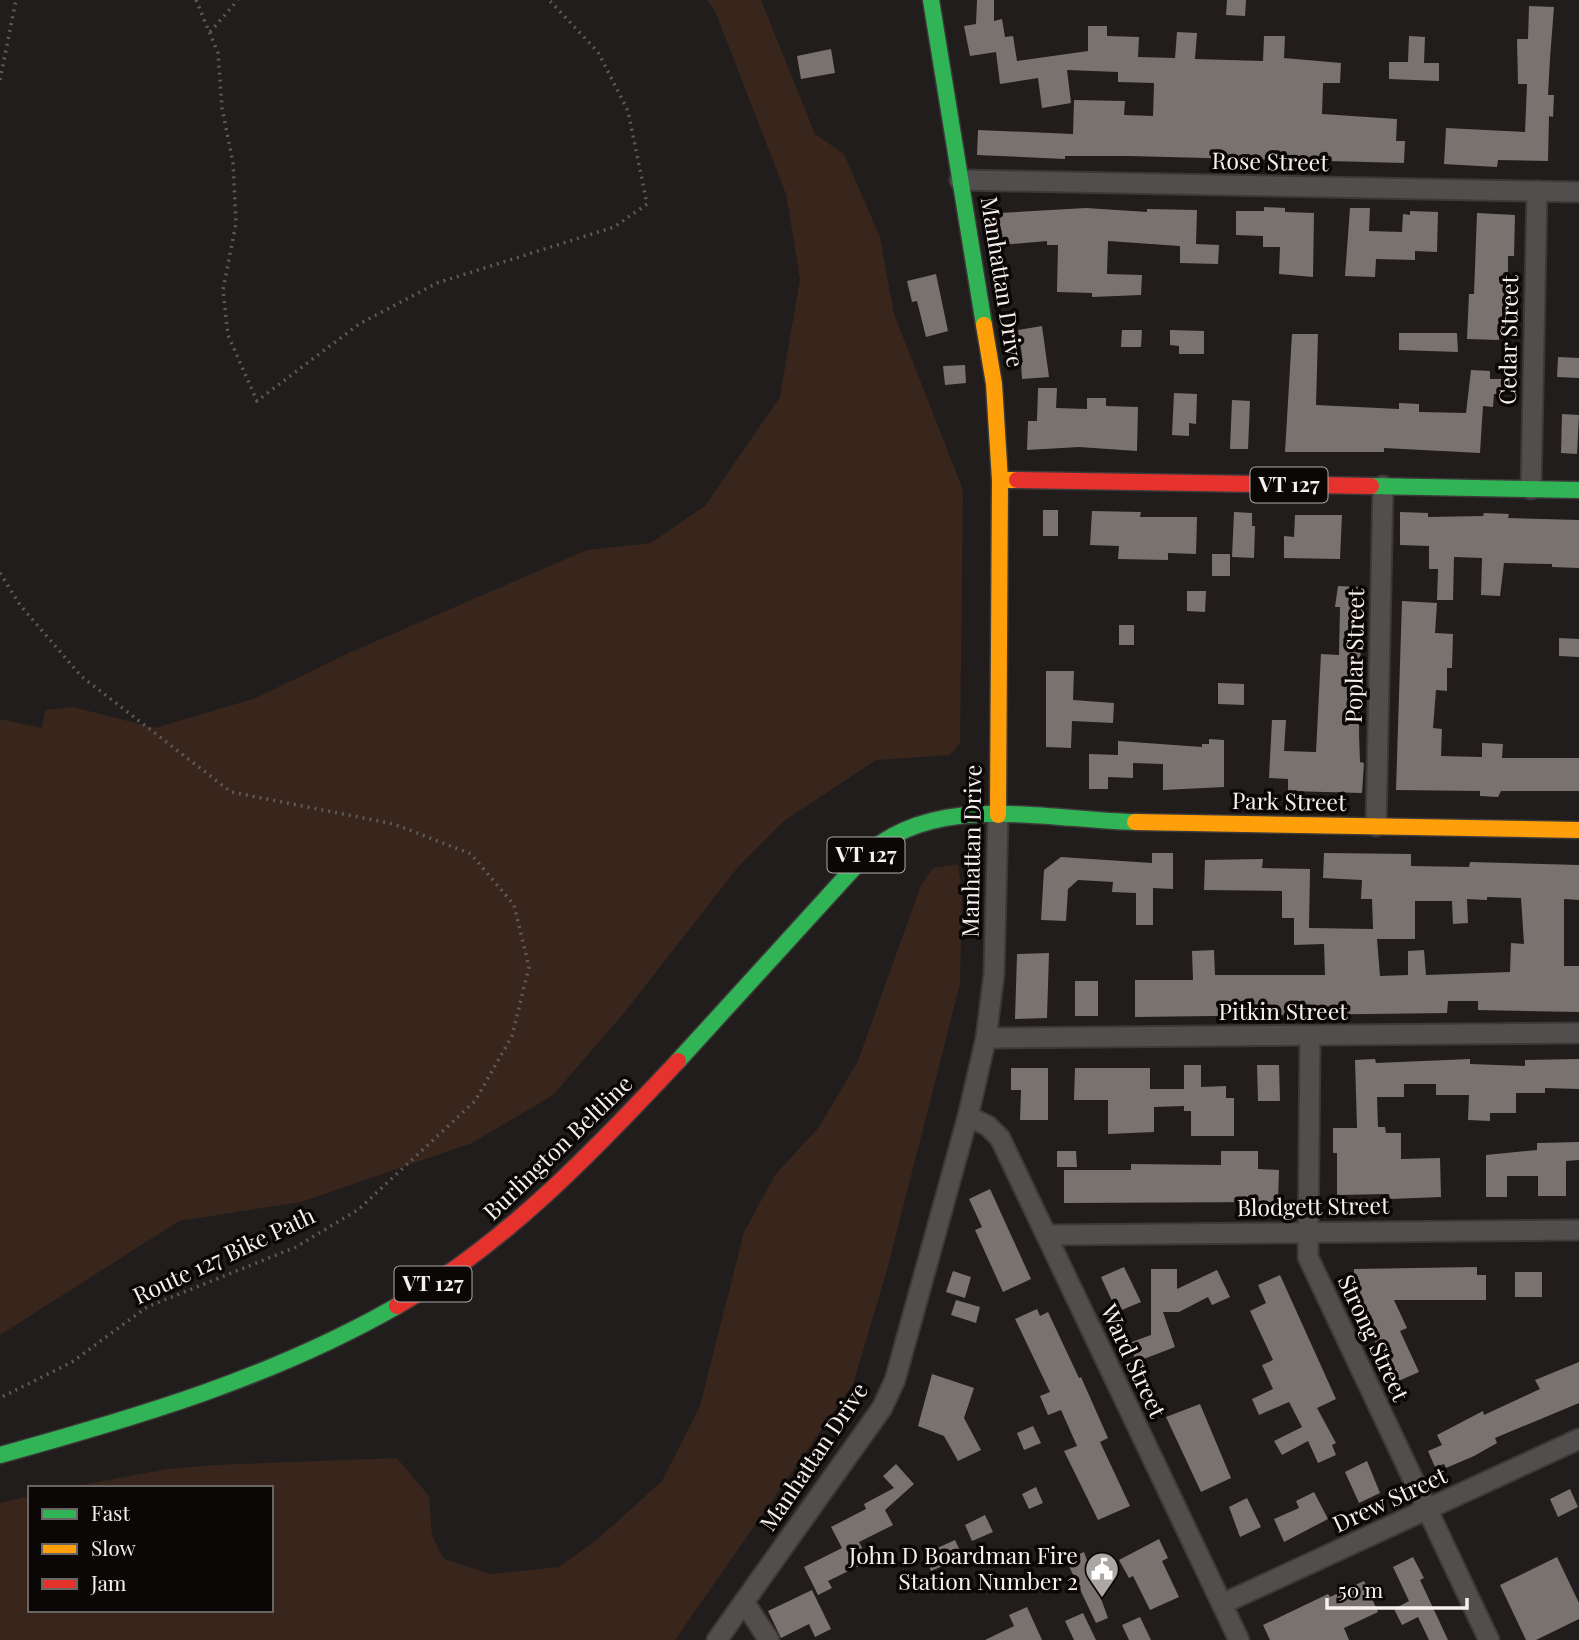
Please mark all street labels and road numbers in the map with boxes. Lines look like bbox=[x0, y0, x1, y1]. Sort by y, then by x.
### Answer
street label: Rose Street bbox=[1211, 144, 1330, 177]
street label: Manhattan Drive bbox=[975, 194, 1032, 369]
street label: Cedar Street bbox=[1491, 274, 1524, 405]
road number: VT 127 bbox=[1250, 468, 1328, 503]
street label: Poplar Street bbox=[1337, 588, 1370, 723]
street label: Manhattan Drive bbox=[953, 764, 988, 938]
street label: Park Street bbox=[1232, 784, 1347, 817]
road number: VT 127 bbox=[828, 838, 904, 872]
street label: Pitkin Street bbox=[1219, 995, 1348, 1026]
street label: Burlington Beltline bbox=[476, 1068, 638, 1226]
street label: Blodgett Street bbox=[1236, 1189, 1390, 1222]
street label: Route 127 Bike Path bbox=[127, 1199, 320, 1310]
road number: VT 127 bbox=[394, 1266, 472, 1302]
street label: Strong Street bbox=[1332, 1269, 1418, 1406]
street label: Ward Street bbox=[1094, 1298, 1174, 1423]
street label: Manhattan Drive bbox=[752, 1376, 874, 1536]
street label: Drew Street bbox=[1327, 1458, 1452, 1539]

